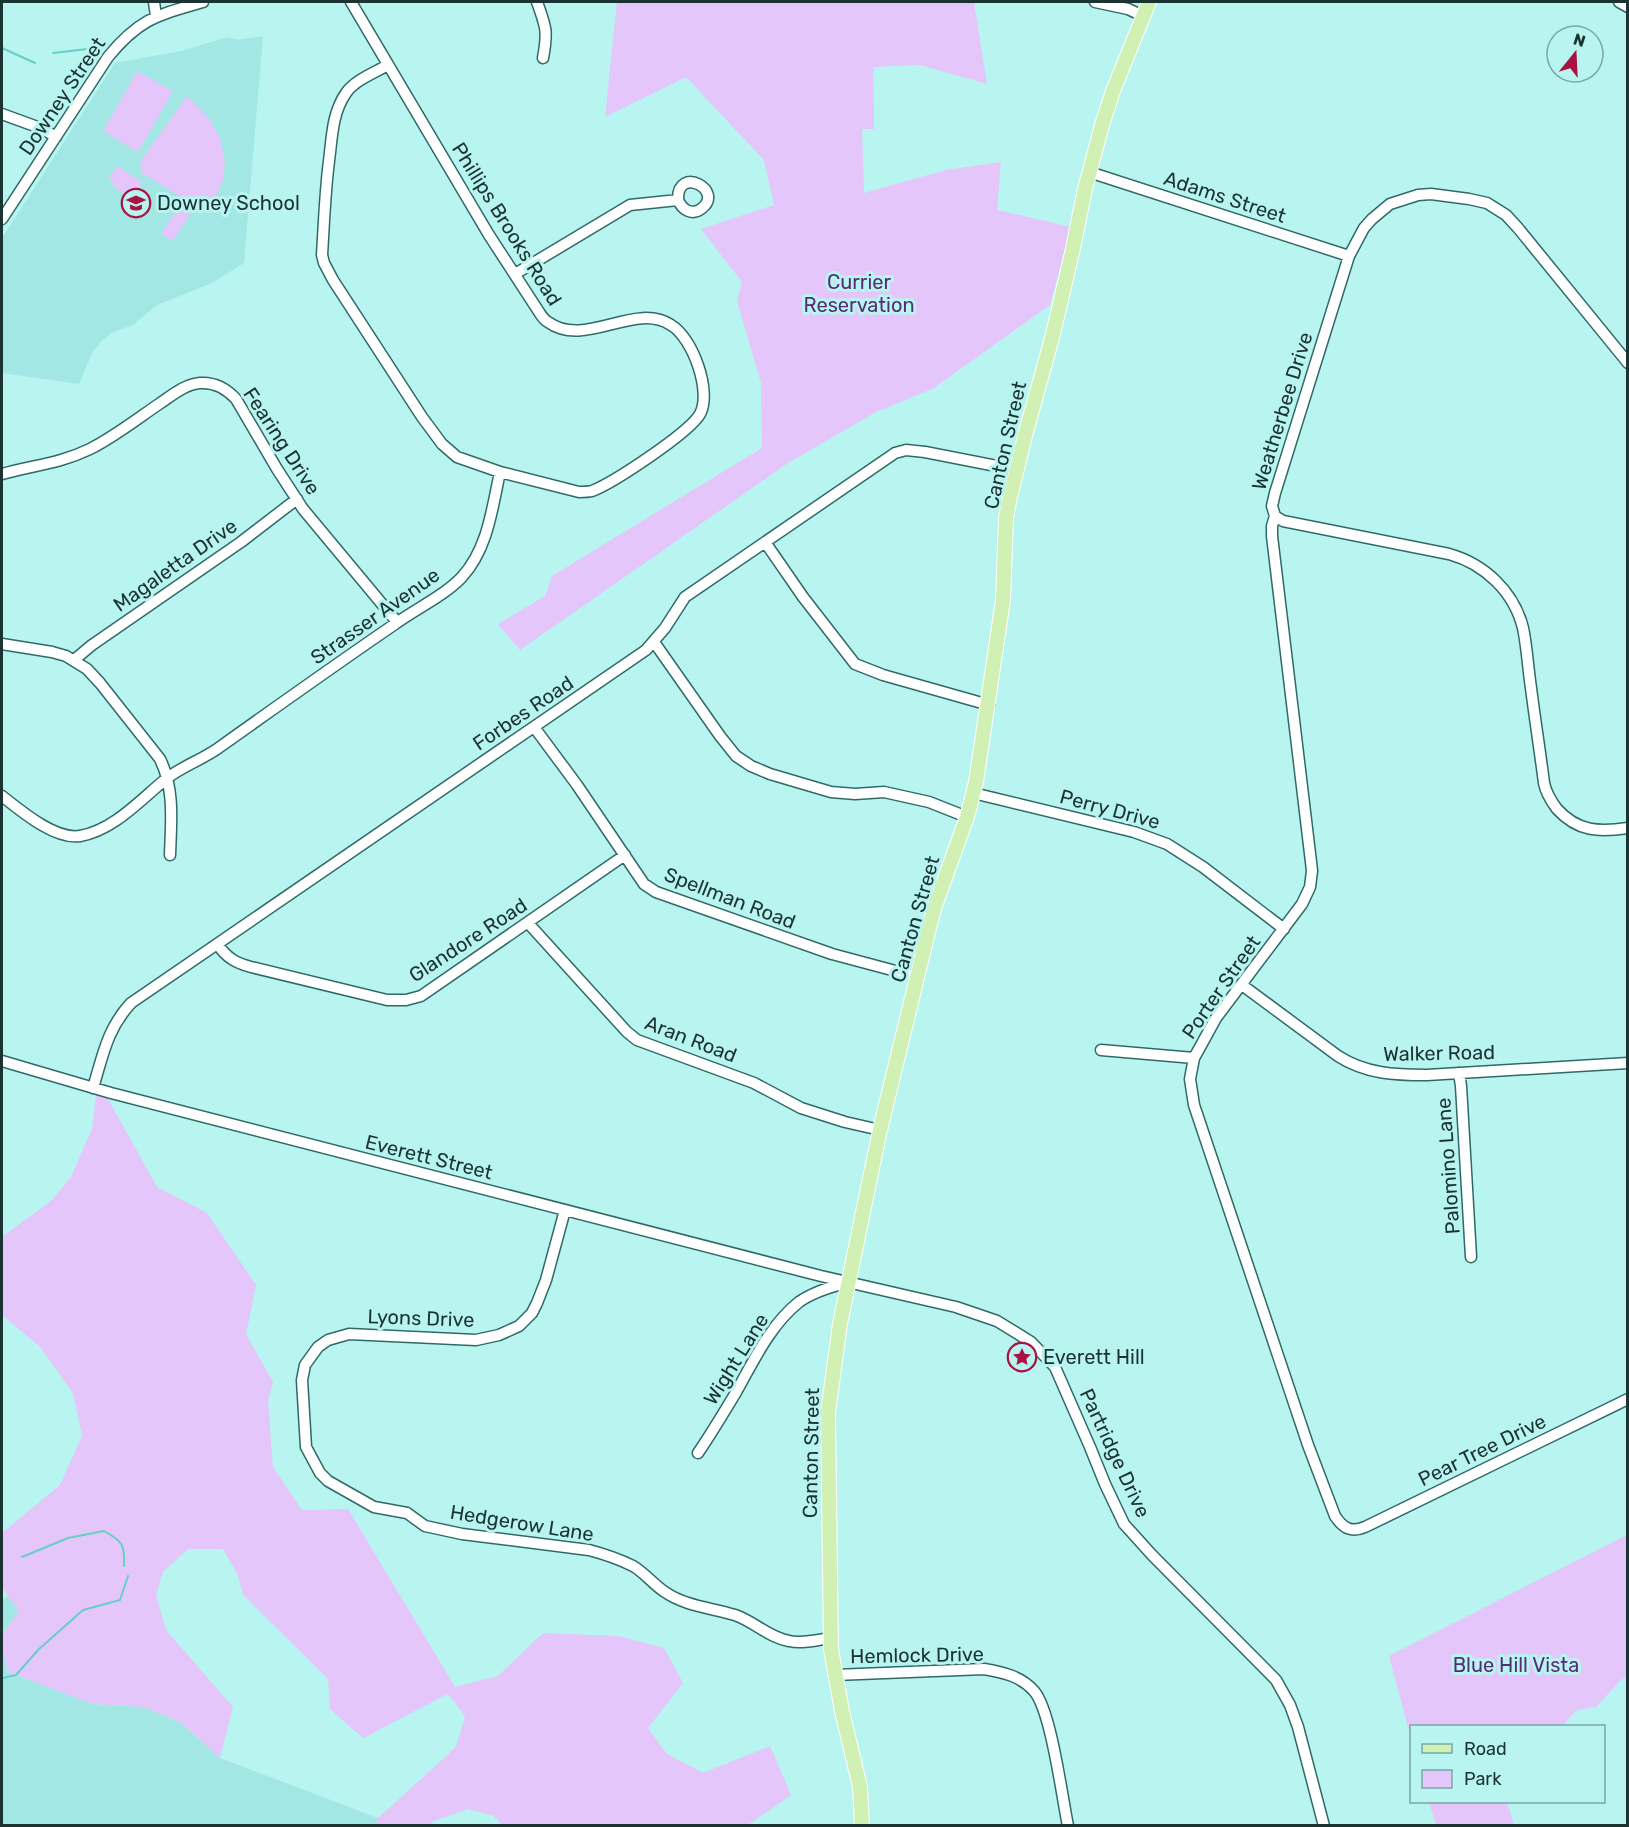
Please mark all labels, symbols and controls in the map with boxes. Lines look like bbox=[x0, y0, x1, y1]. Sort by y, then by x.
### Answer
north arrow bbox=[1545, 24, 1605, 84]
text: N bbox=[1571, 29, 1588, 51]
street label: Downey Street bbox=[14, 32, 110, 160]
street label: Phillips Brooks Road bbox=[447, 138, 567, 310]
street label: Adams Street bbox=[1161, 166, 1289, 228]
school or university icon: Downey School bbox=[120, 187, 152, 219]
place label: Downey School bbox=[157, 191, 300, 215]
park label: Currier Reservation bbox=[803, 270, 915, 317]
street label: Weatherbee Drive bbox=[1247, 329, 1317, 493]
street label: Canton Street bbox=[979, 379, 1031, 511]
street label: Fearing Drive bbox=[238, 383, 326, 499]
street label: Magaletta Drive bbox=[108, 513, 242, 617]
street label: Strasser Avenue bbox=[306, 563, 444, 669]
street label: Forbes Road bbox=[468, 671, 578, 755]
street label: Perry Drive bbox=[1057, 784, 1163, 834]
street label: Canton Street bbox=[885, 853, 945, 985]
street label: Spellman Road bbox=[661, 862, 799, 934]
street label: Glandore Road bbox=[404, 893, 532, 987]
street label: Porter Street bbox=[1177, 931, 1266, 1043]
street label: Aran Road bbox=[642, 1011, 740, 1067]
street label: Walker Road bbox=[1383, 1040, 1495, 1066]
street label: Palomino Lane bbox=[1431, 1097, 1465, 1235]
street label: Everett Street bbox=[363, 1130, 495, 1184]
street label: Lyons Drive bbox=[367, 1304, 475, 1332]
street label: Wight Lane bbox=[698, 1309, 774, 1409]
place icon: Everett Hill bbox=[1006, 1341, 1038, 1373]
place label: Everett Hill bbox=[1043, 1345, 1145, 1369]
street label: Partridge Drive bbox=[1075, 1385, 1155, 1521]
street label: Canton Street bbox=[798, 1387, 824, 1518]
street label: Pear Tree Drive bbox=[1414, 1409, 1550, 1491]
street label: Hedgerow Lane bbox=[448, 1500, 596, 1546]
street label: Hemlock Drive bbox=[850, 1642, 984, 1668]
park label: Blue Hill Vista bbox=[1453, 1653, 1579, 1677]
legend bbox=[1410, 1725, 1605, 1803]
text: Road bbox=[1464, 1738, 1507, 1760]
text: Park bbox=[1464, 1768, 1502, 1790]

